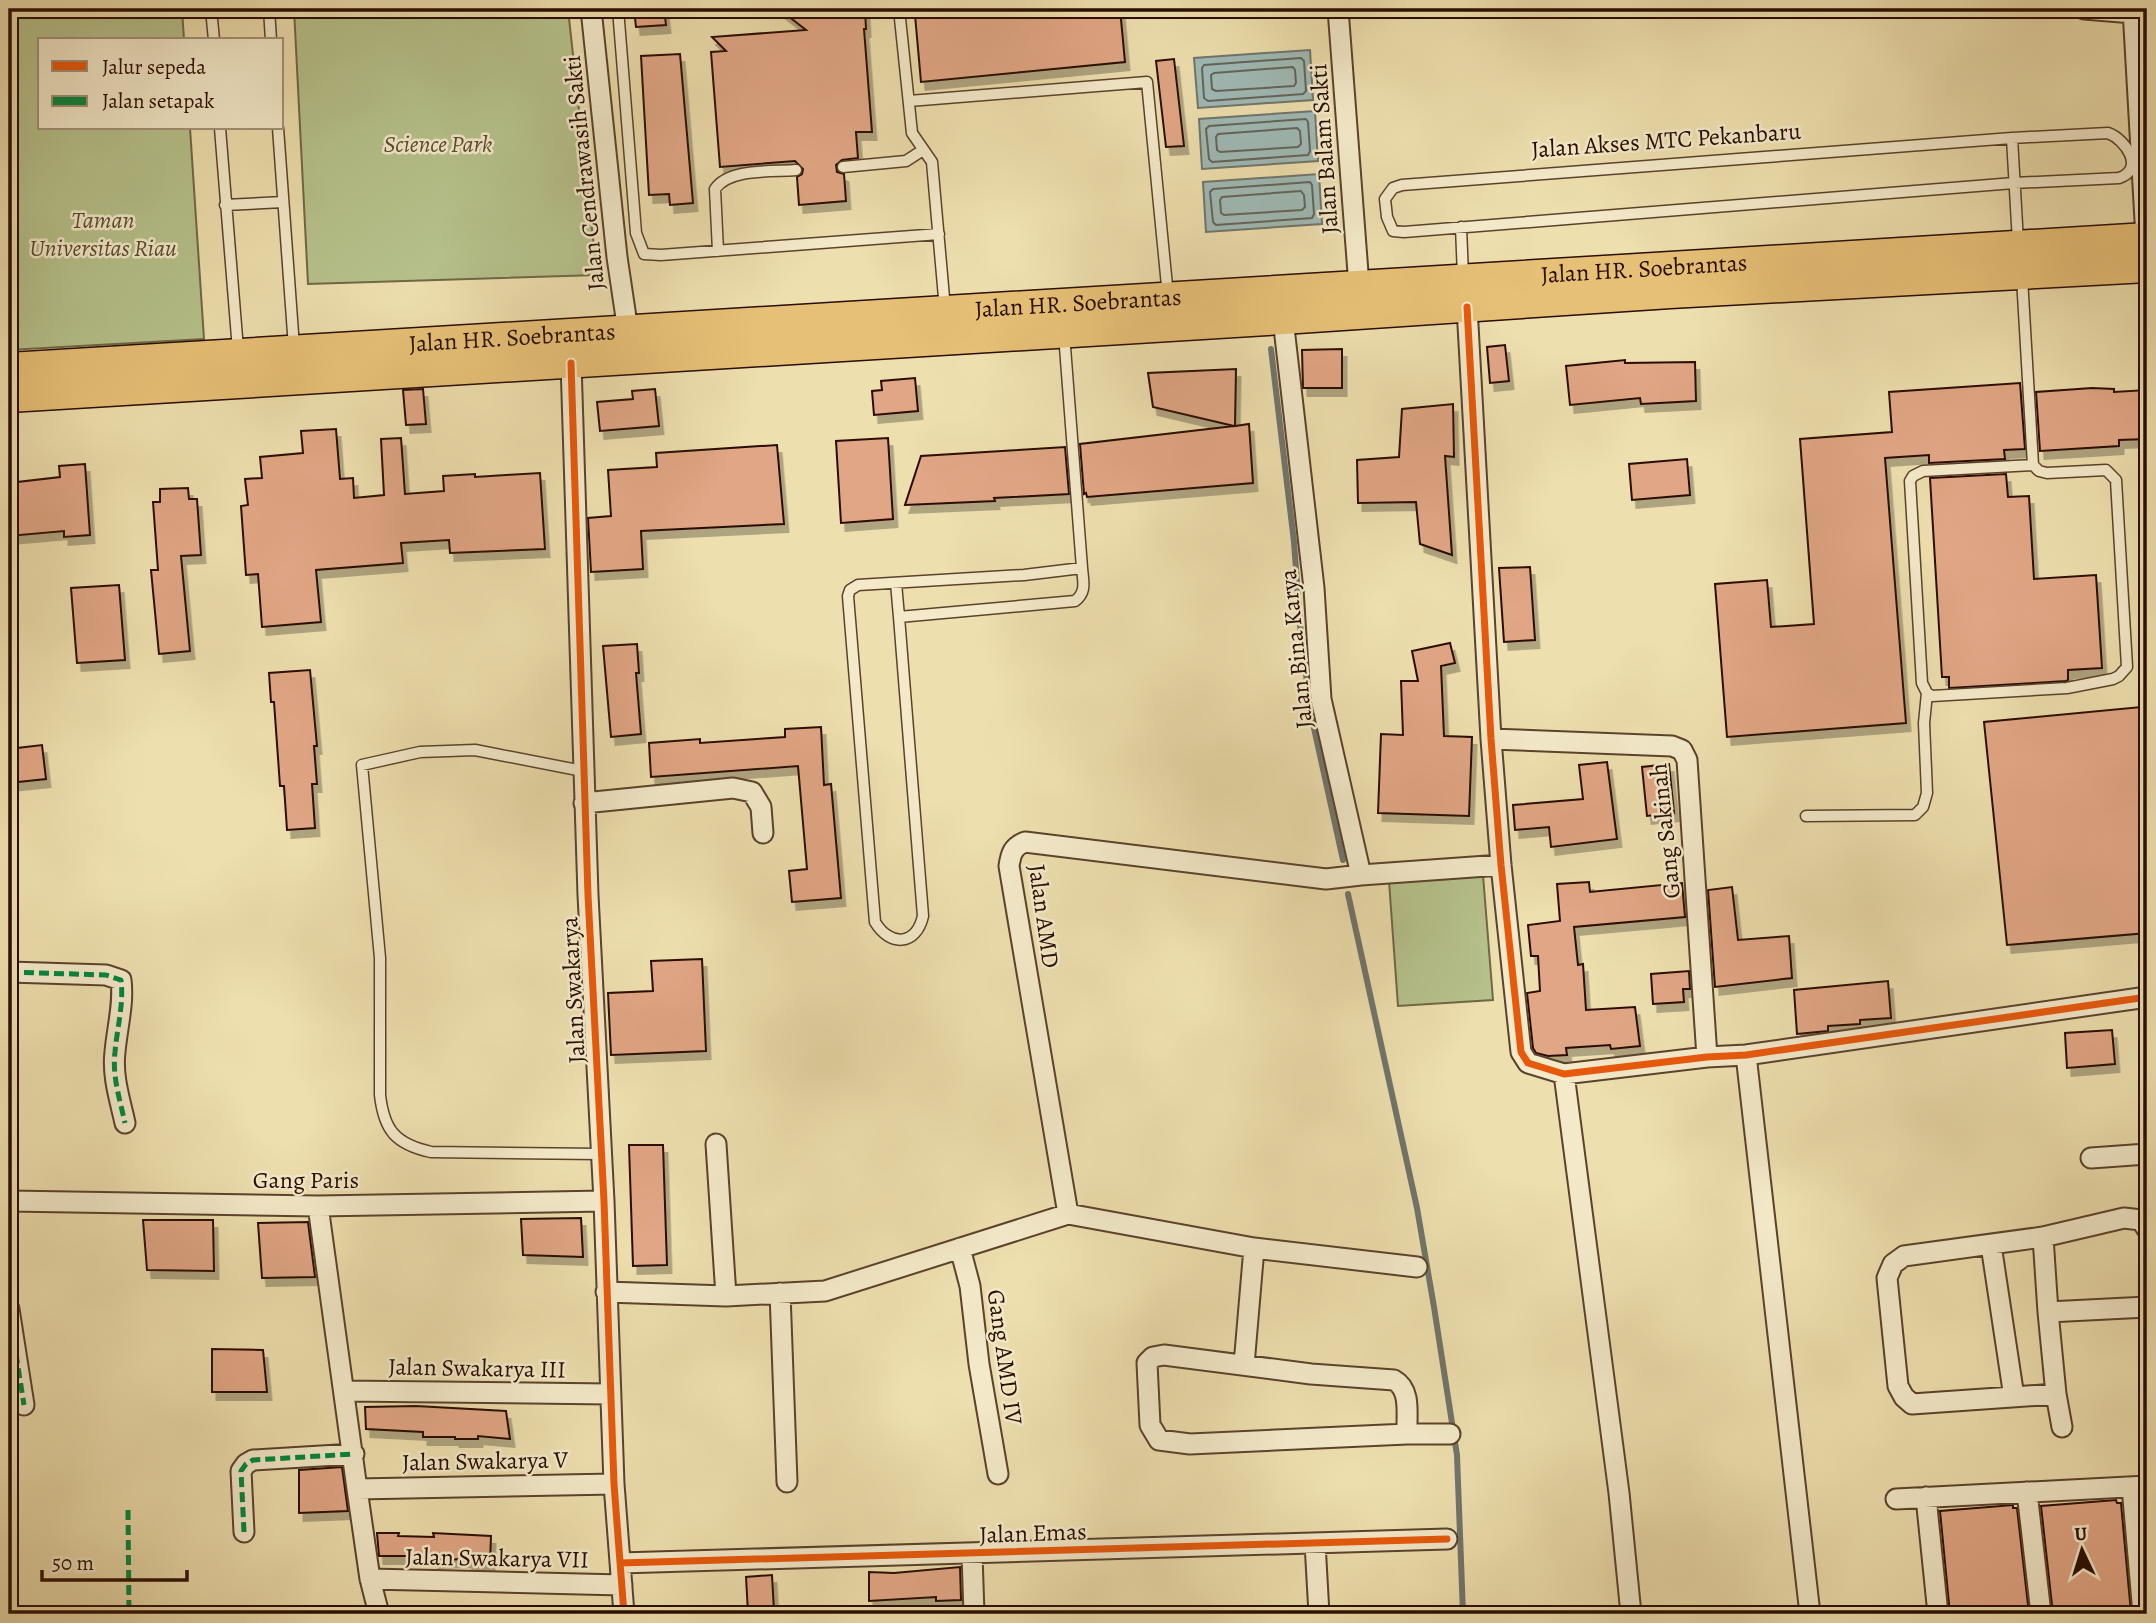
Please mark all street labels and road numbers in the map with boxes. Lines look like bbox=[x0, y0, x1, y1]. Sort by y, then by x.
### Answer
street label: Jalan Cendrawasih Sakti bbox=[556, 54, 612, 292]
street label: Jalan Balam Sakti bbox=[1302, 63, 1346, 235]
street label: Jalan Akses MTC Pekanbaru bbox=[1530, 115, 1802, 165]
street label: Jalan HR. Soebrantas bbox=[1540, 246, 1748, 291]
street label: Jalan HR. Soebrantas bbox=[974, 281, 1182, 325]
street label: Jalan HR. Soebrantas bbox=[408, 315, 616, 360]
street label: Jalan Bina Karya bbox=[1272, 567, 1320, 730]
street label: Gang Sakinah bbox=[1642, 761, 1688, 900]
street label: Jalan AMD bbox=[1021, 862, 1067, 970]
street label: Jalan Swakarya bbox=[553, 915, 593, 1064]
street label: Gang Paris bbox=[253, 1164, 359, 1196]
street label: Gang AMD IV bbox=[980, 1287, 1030, 1427]
street label: Jalan Swakarya III bbox=[388, 1350, 566, 1386]
street label: Jalan Swakarya V bbox=[402, 1444, 569, 1478]
street label: Jalan Emas bbox=[979, 1515, 1087, 1551]
street label: Jalan Swakarya VII bbox=[405, 1540, 589, 1576]

